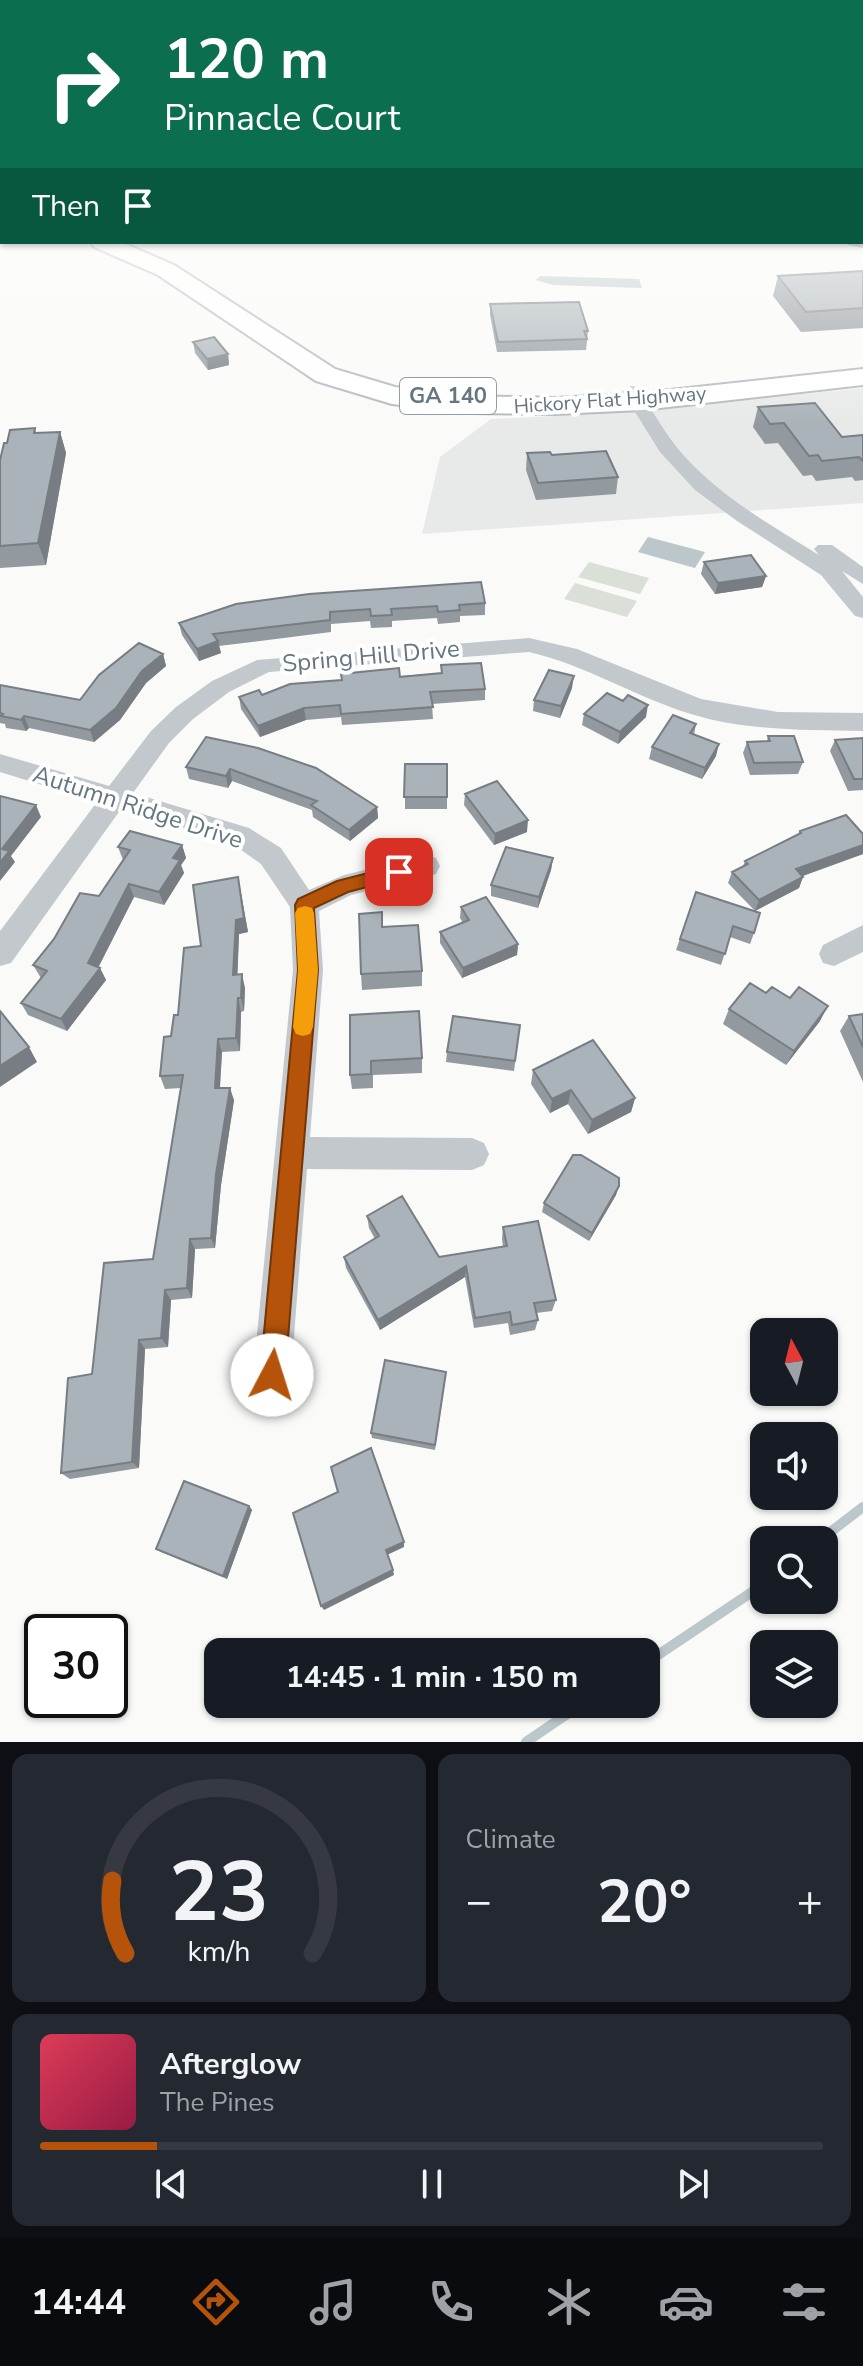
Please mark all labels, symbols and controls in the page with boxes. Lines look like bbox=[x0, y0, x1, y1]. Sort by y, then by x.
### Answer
text: 120 m bbox=[164, 21, 329, 98]
icon: right bbox=[32, 32, 136, 136]
text: Pinnacle Court bbox=[164, 94, 400, 143]
icon: arrive bbox=[116, 184, 160, 228]
text: Then bbox=[32, 186, 100, 227]
road number: GA 140 bbox=[400, 378, 496, 414]
street label: Hickory Flat Highway bbox=[513, 380, 708, 420]
street label: Spring Hill Drive bbox=[281, 632, 461, 680]
street label: Autumn Ridge Drive bbox=[29, 758, 247, 856]
pin bbox=[365, 838, 433, 906]
icon: arrive bbox=[377, 850, 421, 894]
north arrow bbox=[750, 1318, 838, 1406]
map controls bbox=[750, 1318, 838, 1718]
position arrow bbox=[230, 1333, 314, 1417]
button: sound bbox=[750, 1422, 838, 1510]
button: search bbox=[750, 1526, 838, 1614]
speed limit sign: 30 bbox=[24, 1614, 128, 1718]
button: layers bbox=[750, 1630, 838, 1718]
text: 14:45 · 1 min · 150 m bbox=[286, 1657, 578, 1698]
text: Climate bbox=[466, 1822, 556, 1857]
text: 23 bbox=[169, 1836, 269, 1949]
text: 20° bbox=[597, 1861, 692, 1943]
text: − bbox=[466, 1872, 492, 1932]
text: + bbox=[797, 1872, 823, 1932]
text: km/h bbox=[187, 1932, 250, 1971]
text: Afterglow bbox=[160, 2044, 301, 2085]
text: The Pines bbox=[160, 2085, 275, 2120]
icon: previous bbox=[149, 2162, 193, 2206]
icon: pause bbox=[410, 2162, 454, 2206]
icon: next bbox=[671, 2162, 715, 2206]
icon: directions bbox=[188, 2274, 244, 2330]
icon: music bbox=[305, 2274, 361, 2330]
icon: phone bbox=[423, 2274, 479, 2330]
icon: climate bbox=[541, 2274, 597, 2330]
icon: car bbox=[658, 2274, 714, 2330]
icon: filters bbox=[776, 2274, 832, 2330]
text: 14:44 bbox=[31, 2278, 126, 2327]

